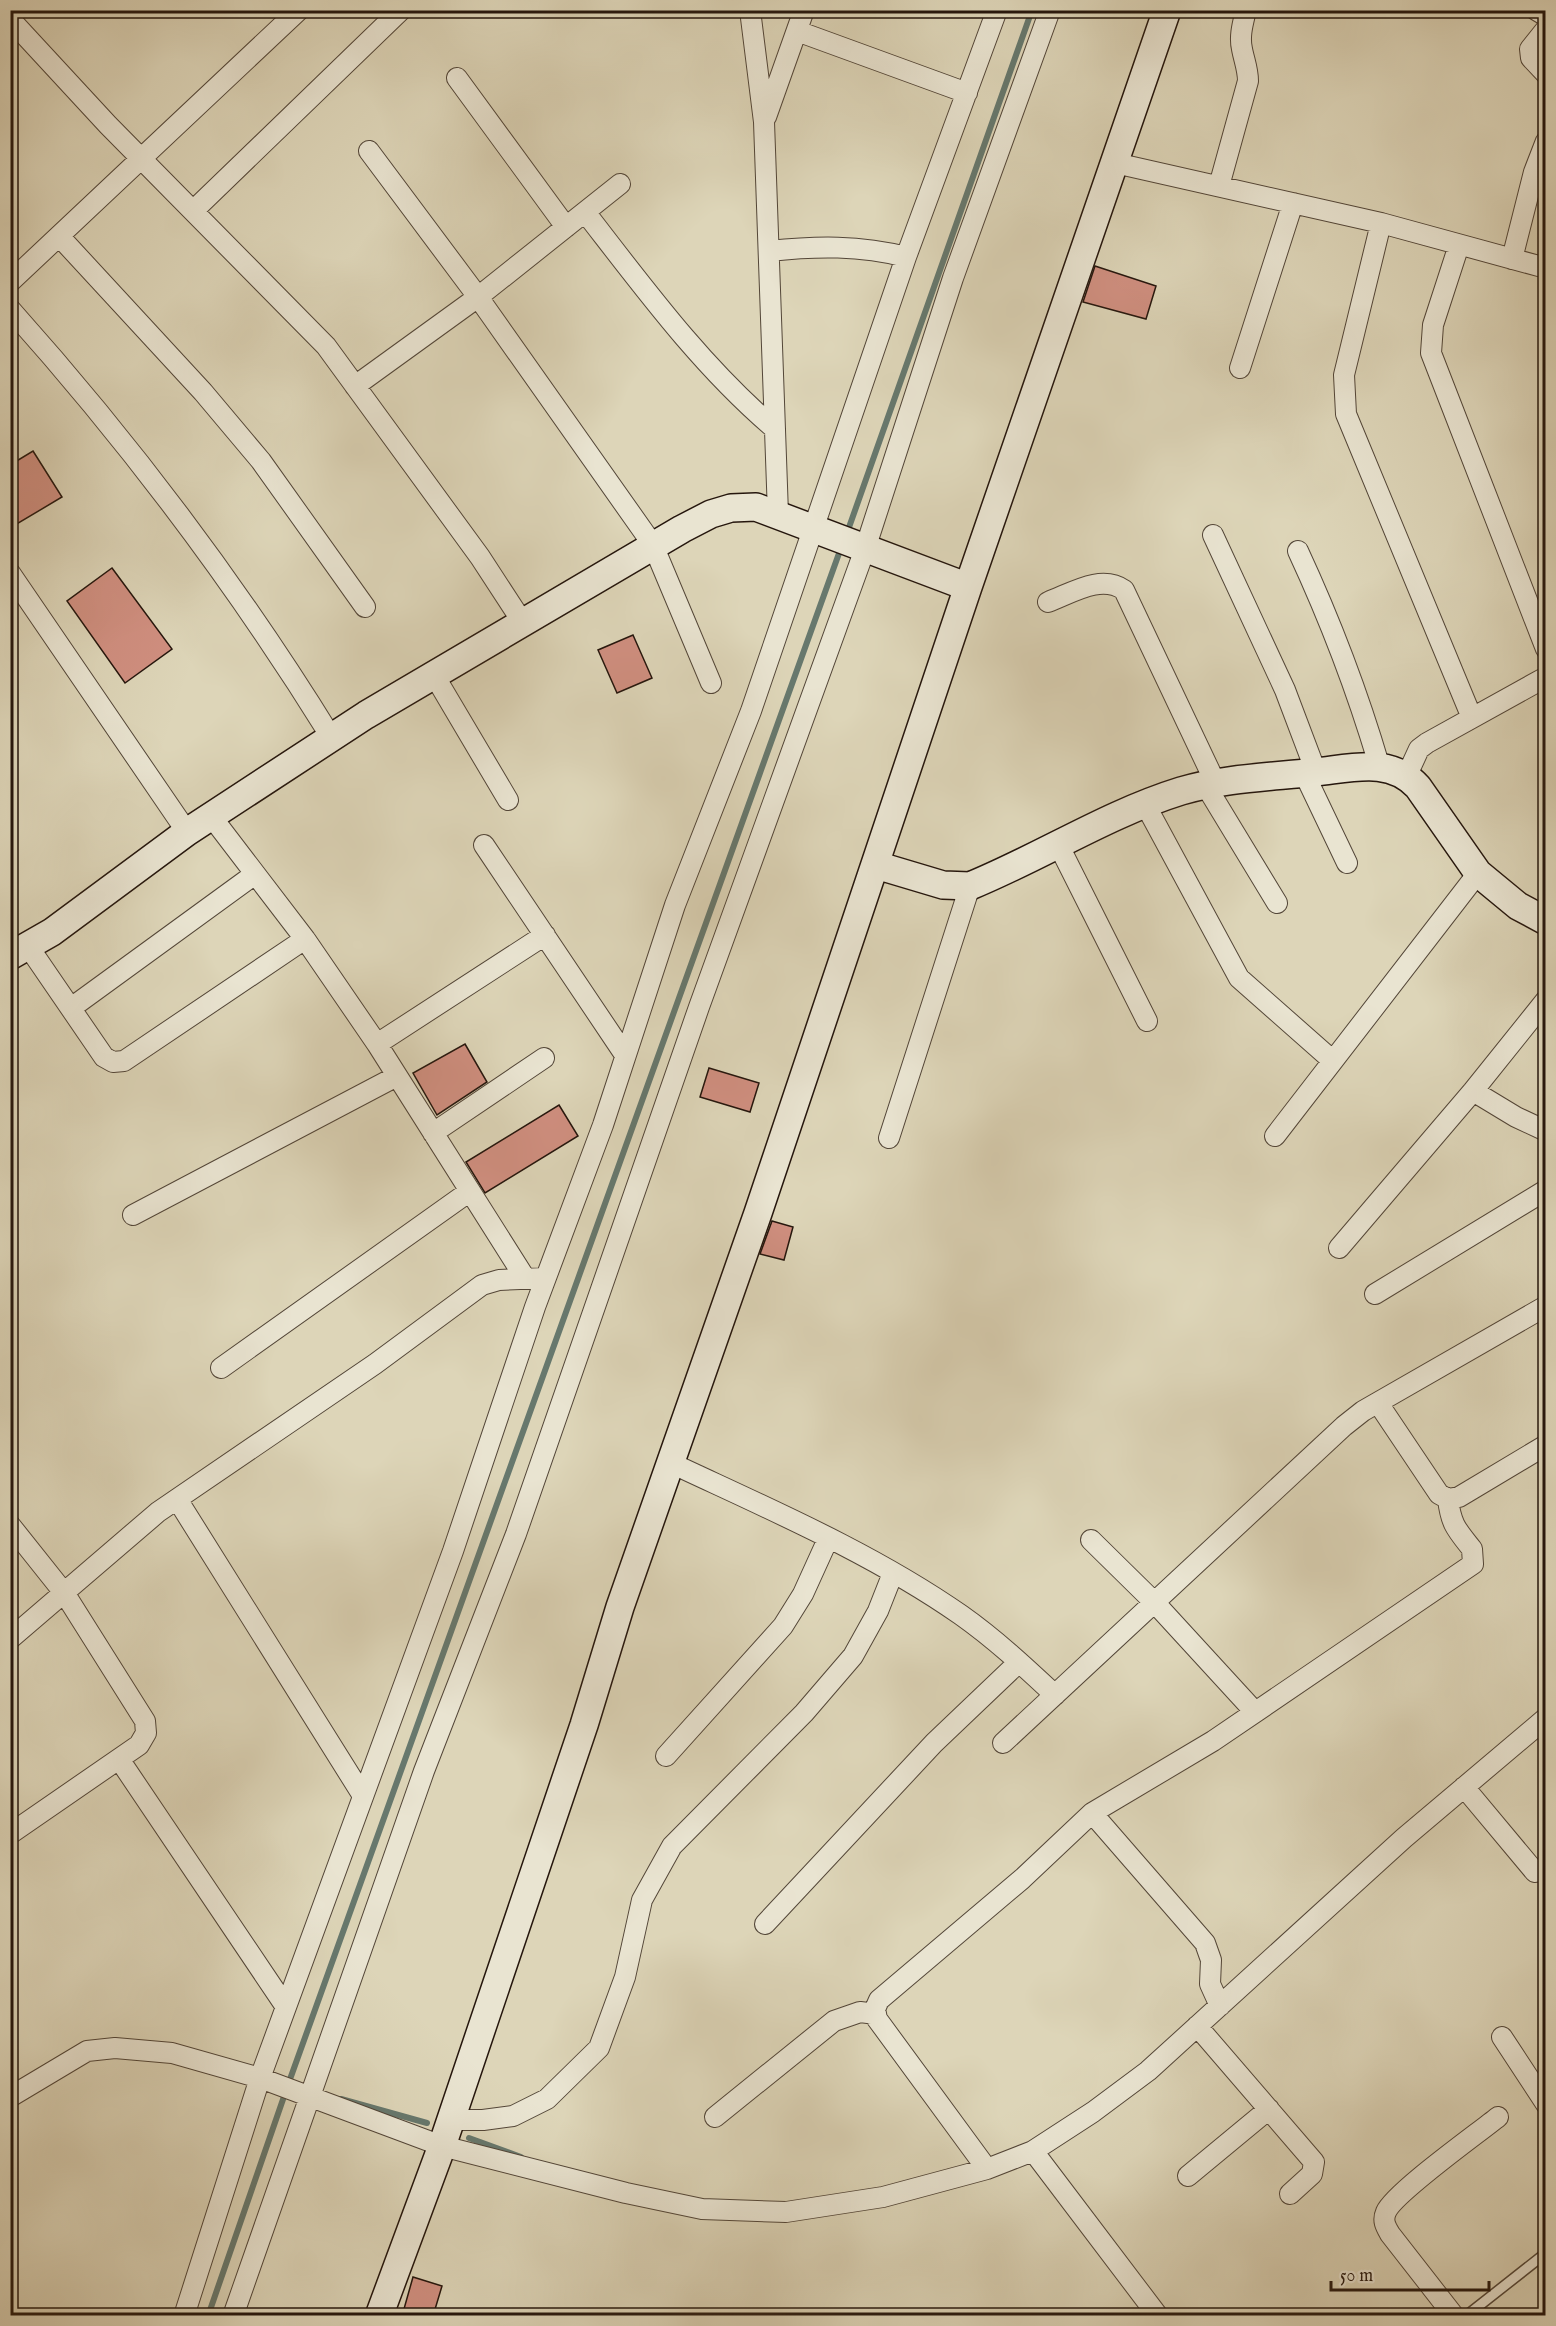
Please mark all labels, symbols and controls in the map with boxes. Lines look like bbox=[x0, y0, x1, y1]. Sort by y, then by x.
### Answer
scale bar bbox=[1331, 2254, 1488, 2292]
text: 50 m bbox=[1340, 2265, 1373, 2288]

